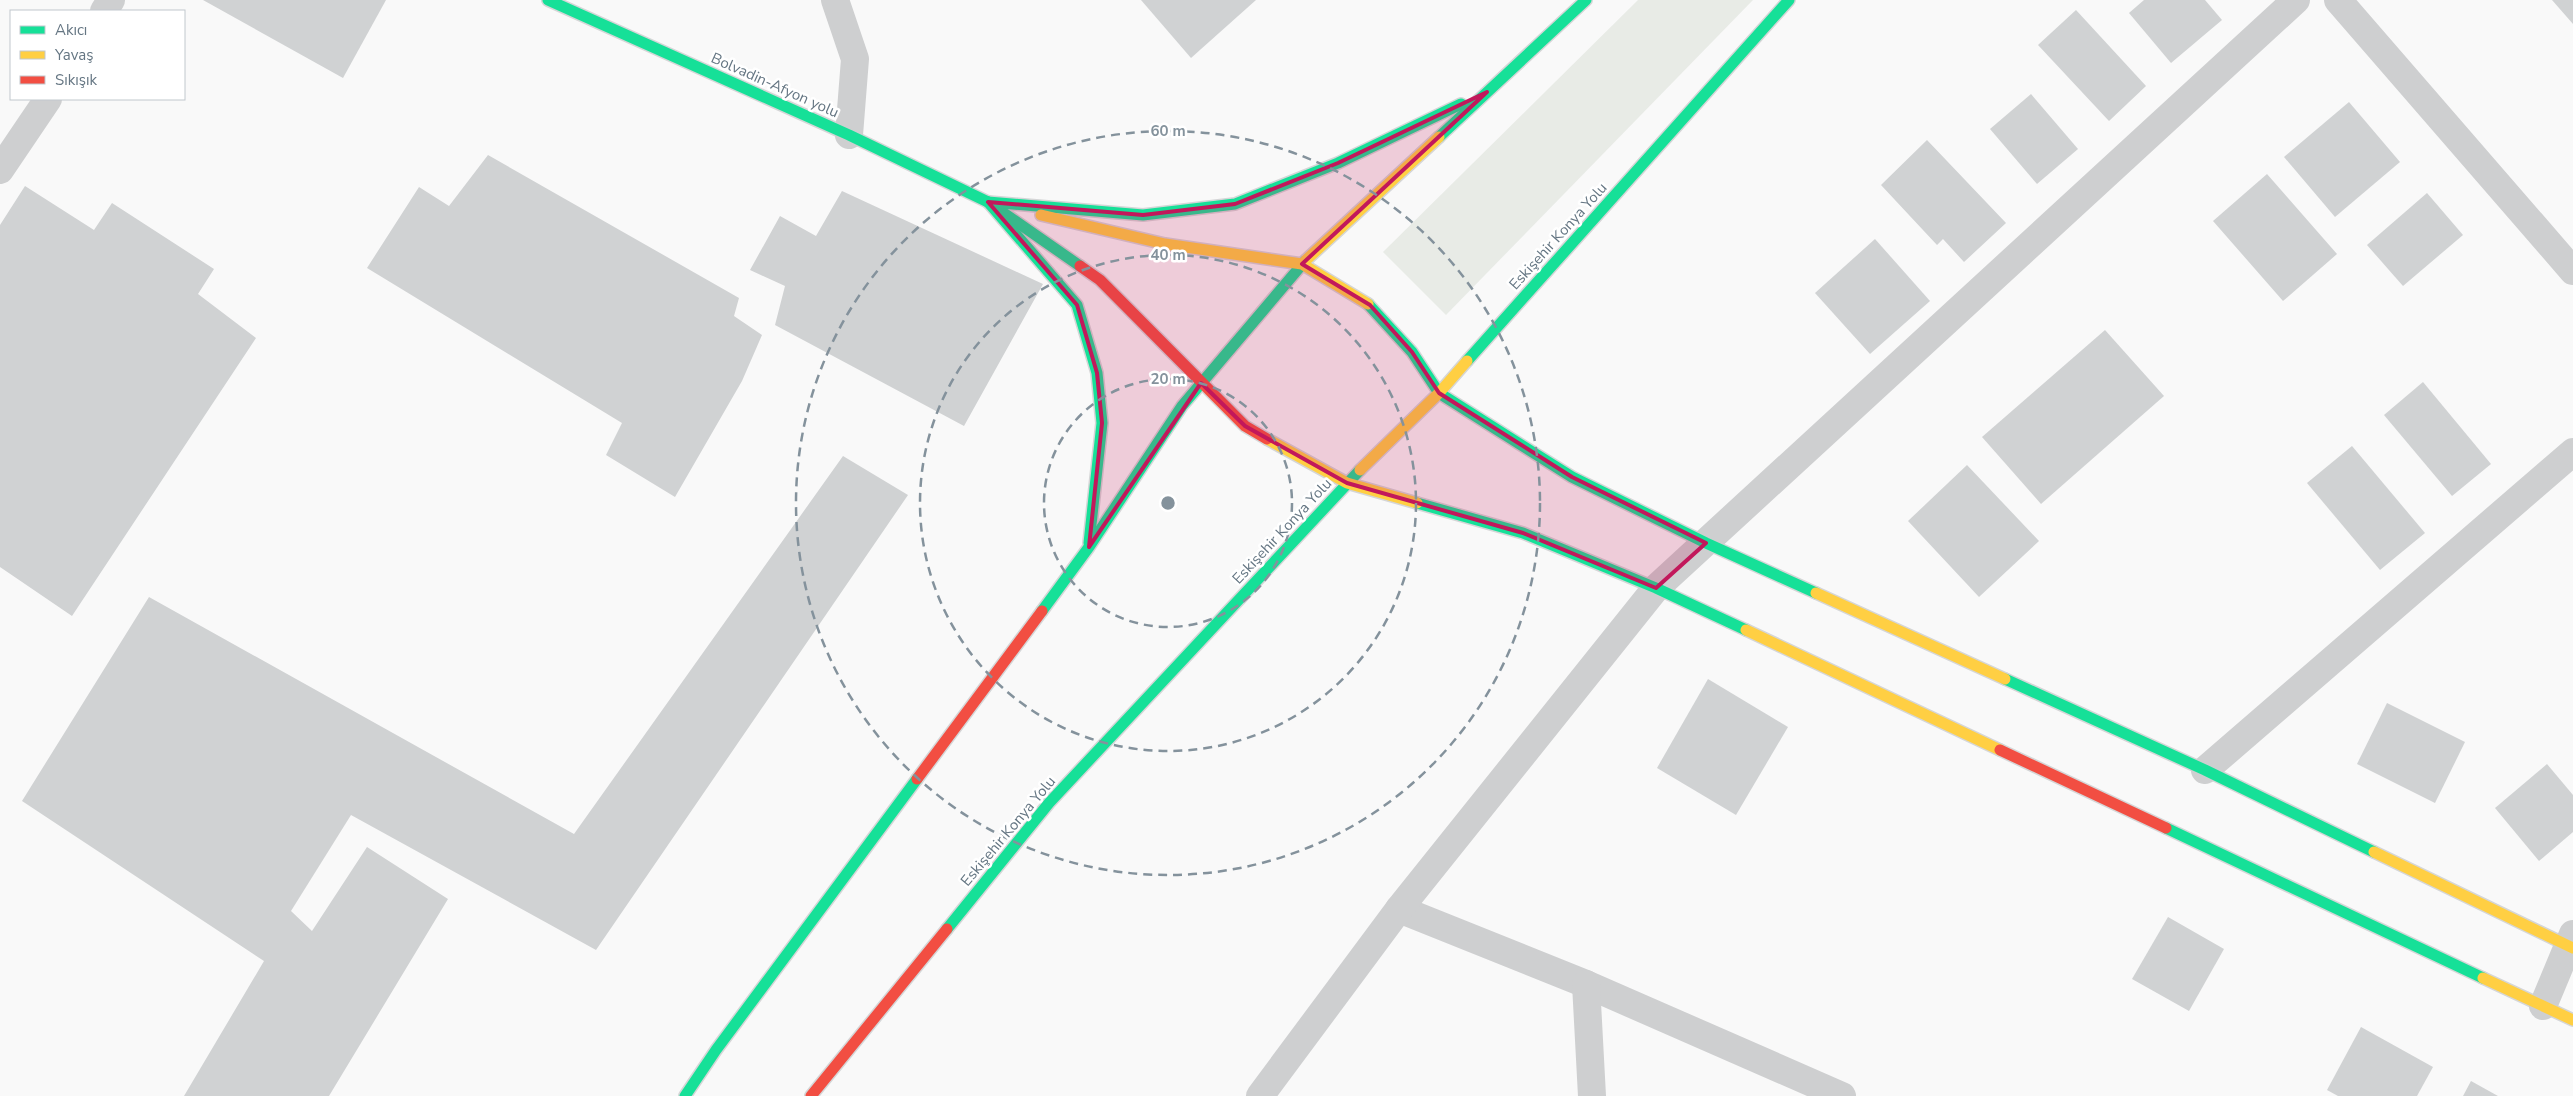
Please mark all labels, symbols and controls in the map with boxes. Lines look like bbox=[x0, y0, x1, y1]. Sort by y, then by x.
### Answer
legend bbox=[10, 10, 185, 100]
text: Akıcı bbox=[55, 20, 87, 40]
text: Yavaş bbox=[54, 45, 93, 65]
street label: Bolvadin-Afyon yolu bbox=[708, 48, 842, 122]
text: Sıkışık bbox=[55, 70, 97, 90]
text: 60 m bbox=[1150, 121, 1186, 141]
street label: Eskişehir Konya Yolu bbox=[1505, 178, 1611, 294]
text: 40 m bbox=[1150, 245, 1186, 265]
text: 20 m bbox=[1150, 369, 1186, 389]
street label: Eskişehir Konya Yolu bbox=[1228, 474, 1336, 588]
centre of rings bbox=[1159, 494, 1177, 512]
street label: Eskişehir Konya Yolu bbox=[956, 772, 1060, 890]

